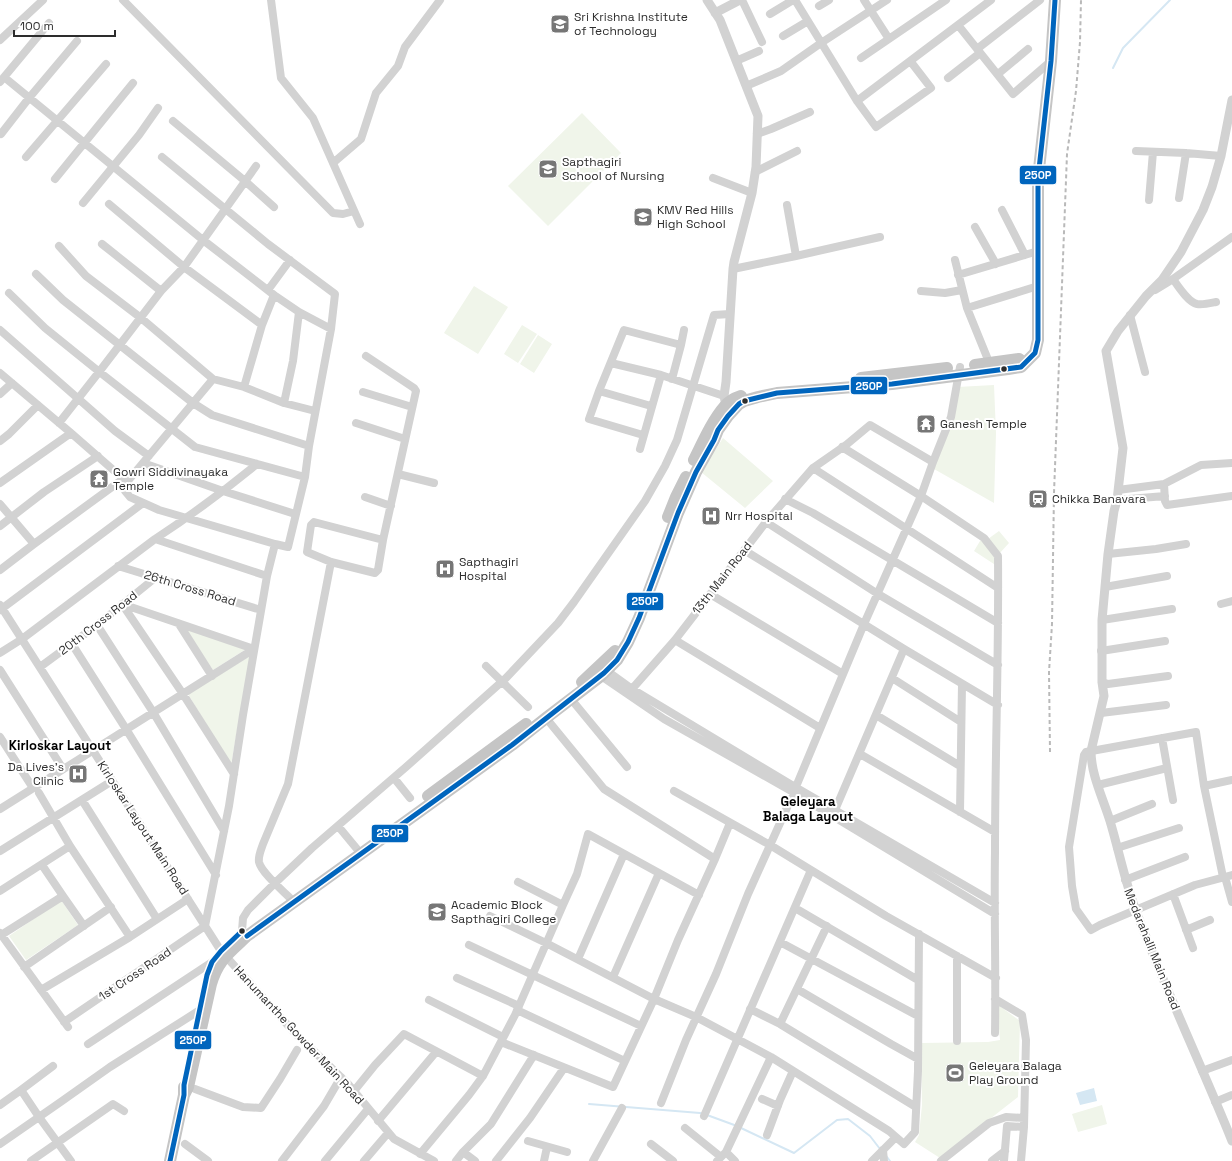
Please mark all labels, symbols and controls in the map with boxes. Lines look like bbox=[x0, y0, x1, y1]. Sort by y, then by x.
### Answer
place label: Sri Krishna Institute of Technology bbox=[574, 9, 688, 39]
scale bar bbox=[14, 12, 115, 38]
school or university icon: Sri Krishna Institute of Technology bbox=[549, 13, 571, 35]
text: 100 m bbox=[20, 18, 54, 34]
place label: Sapthagiri School of Nursing bbox=[562, 154, 664, 184]
school or university icon: Sapthagiri School of Nursing bbox=[537, 158, 559, 180]
line badge: 250P bbox=[1019, 165, 1057, 185]
text: 250P bbox=[1025, 168, 1052, 182]
place label: KMV Red Hills High School bbox=[657, 202, 734, 232]
school or university icon: KMV Red Hills High School bbox=[632, 206, 654, 228]
unlabelled marker bbox=[999, 364, 1009, 374]
line badge: 250P bbox=[850, 376, 888, 395]
text: 250P bbox=[856, 379, 883, 393]
unlabelled marker bbox=[740, 396, 750, 406]
temple icon: Ganesh Temple bbox=[915, 413, 937, 435]
place label: Ganesh Temple bbox=[940, 416, 1027, 432]
place label: Gowri Siddivinayaka Temple bbox=[113, 464, 228, 494]
temple icon: Gowri Siddivinayaka Temple bbox=[88, 468, 110, 490]
station icon: Chikka Banavara bbox=[1027, 488, 1049, 510]
place label: Chikka Banavara bbox=[1052, 491, 1146, 507]
hospital icon: Nrr Hospital bbox=[700, 505, 722, 527]
place label: Nrr Hospital bbox=[725, 508, 793, 524]
street label: 13th Main Road bbox=[689, 538, 755, 618]
place label: Sapthagiri Hospital bbox=[459, 554, 519, 584]
hospital icon: Sapthagiri Hospital bbox=[434, 558, 456, 580]
street label: 26th Cross Road bbox=[142, 566, 238, 610]
street label: 20th Cross Road bbox=[55, 587, 141, 659]
line badge: 250P bbox=[626, 592, 664, 611]
text: 250P bbox=[632, 594, 659, 608]
district label: Kirloskar Layout bbox=[9, 737, 111, 754]
street label: Kirloskar Layout Main Road bbox=[94, 758, 192, 898]
place label: Da Lives's Clinic bbox=[8, 759, 64, 789]
hospital icon: Da Lives's Clinic bbox=[67, 763, 89, 785]
district label: Geleyara Balaga Layout bbox=[763, 793, 853, 825]
line badge: 250P bbox=[371, 824, 409, 843]
text: 250P bbox=[377, 826, 404, 840]
street label: Medarahalli Main Road bbox=[1120, 886, 1184, 1012]
place label: Academic Block Sapthagiri College bbox=[451, 897, 556, 927]
school or university icon: Academic Block Sapthagiri College bbox=[426, 901, 448, 923]
unlabelled marker bbox=[237, 926, 247, 936]
street label: 1st Cross Road bbox=[96, 944, 174, 1004]
street label: Hanumanthe Gowder Main Road bbox=[230, 962, 368, 1108]
line badge: 250P bbox=[174, 1030, 212, 1050]
text: 250P bbox=[180, 1033, 207, 1047]
place label: Geleyara Balaga Play Ground bbox=[969, 1058, 1062, 1088]
sports icon: Geleyara Balaga Play Ground bbox=[944, 1062, 966, 1084]

